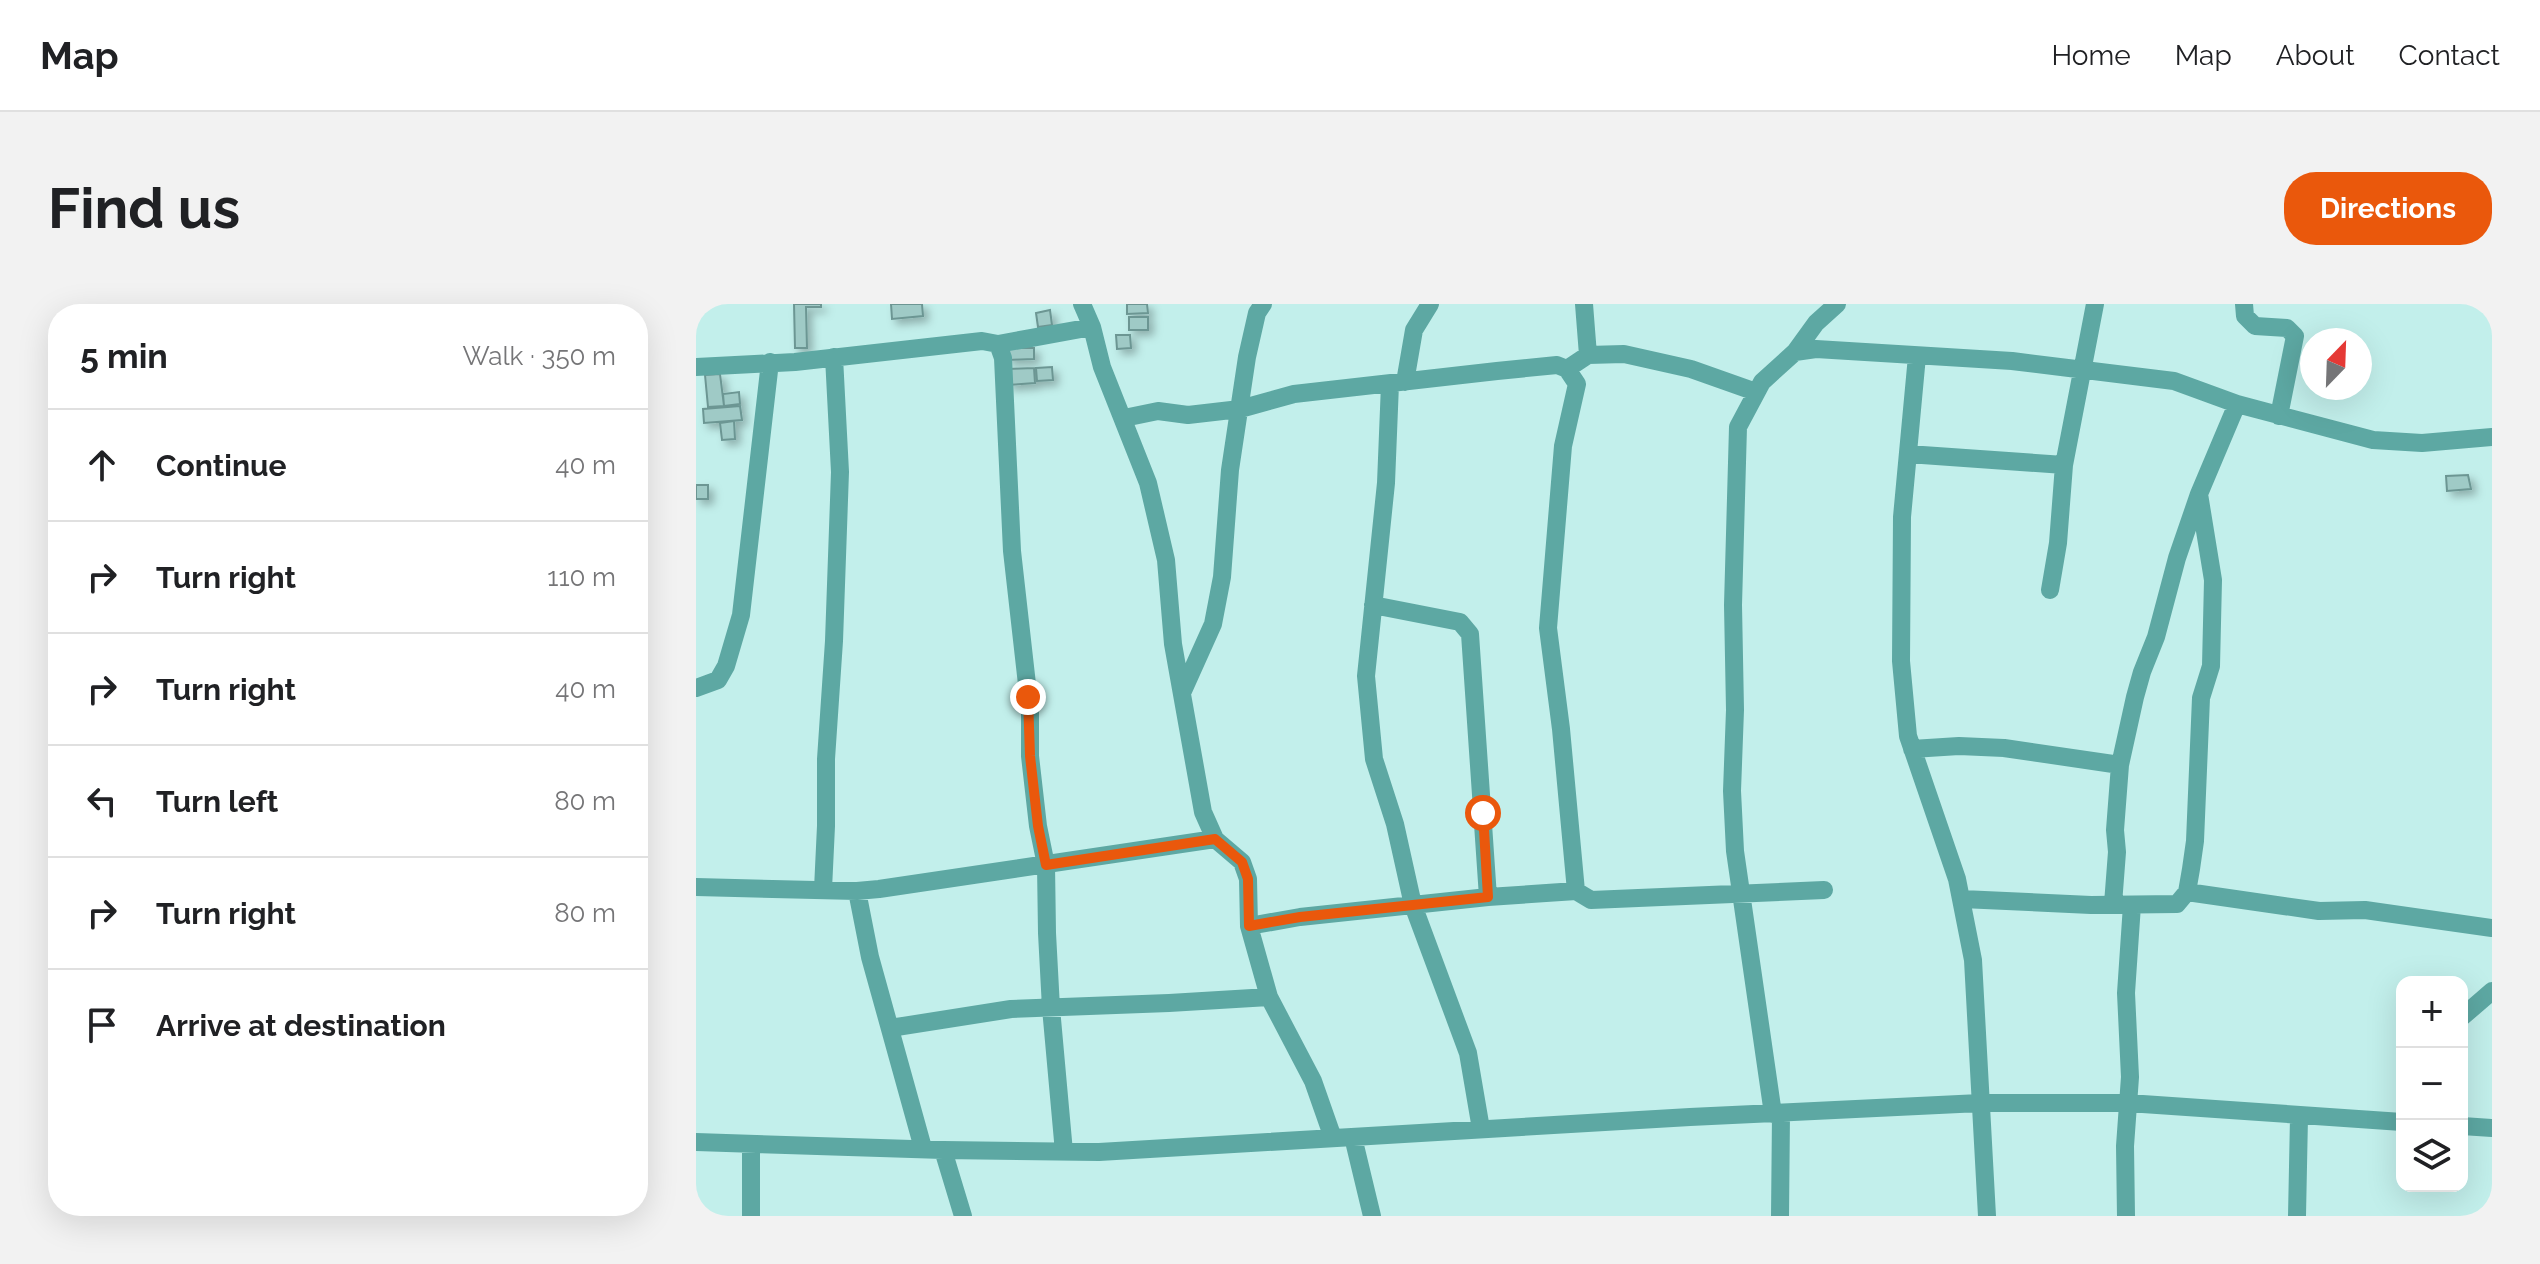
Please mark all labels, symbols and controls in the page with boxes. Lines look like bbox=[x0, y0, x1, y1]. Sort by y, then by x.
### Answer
text: Map bbox=[40, 33, 119, 78]
text: Home bbox=[2051, 39, 2131, 72]
text: Map bbox=[2175, 39, 2232, 72]
text: About bbox=[2276, 39, 2355, 72]
text: Contact bbox=[2399, 39, 2500, 72]
button: Directions bbox=[2284, 172, 2492, 245]
text: Find us bbox=[48, 175, 240, 241]
north arrow bbox=[2300, 328, 2372, 400]
text: 5 min bbox=[80, 336, 168, 376]
text: Walk · 350 m bbox=[462, 341, 616, 371]
icon: ahead bbox=[80, 443, 124, 487]
text: Continue bbox=[156, 448, 287, 483]
text: 40 m bbox=[555, 450, 616, 480]
icon: right bbox=[80, 555, 124, 599]
text: Turn right bbox=[156, 560, 296, 595]
text: 110 m bbox=[547, 562, 616, 592]
icon: right bbox=[80, 667, 124, 711]
text: Turn right bbox=[156, 672, 296, 707]
text: 40 m bbox=[555, 674, 616, 704]
route end bbox=[1010, 679, 1046, 715]
icon: left bbox=[80, 779, 124, 823]
text: Turn left bbox=[156, 784, 278, 819]
text: 80 m bbox=[554, 786, 616, 816]
route start bbox=[1465, 795, 1501, 831]
icon: right bbox=[80, 891, 124, 935]
text: Turn right bbox=[156, 896, 296, 931]
text: 80 m bbox=[554, 898, 616, 928]
map controls bbox=[2396, 976, 2468, 1192]
button: + bbox=[2396, 976, 2468, 1048]
icon: arrive bbox=[80, 1003, 124, 1047]
text: Arrive at destination bbox=[156, 1008, 446, 1043]
button: − bbox=[2396, 1048, 2468, 1120]
button: layers bbox=[2396, 1120, 2468, 1192]

